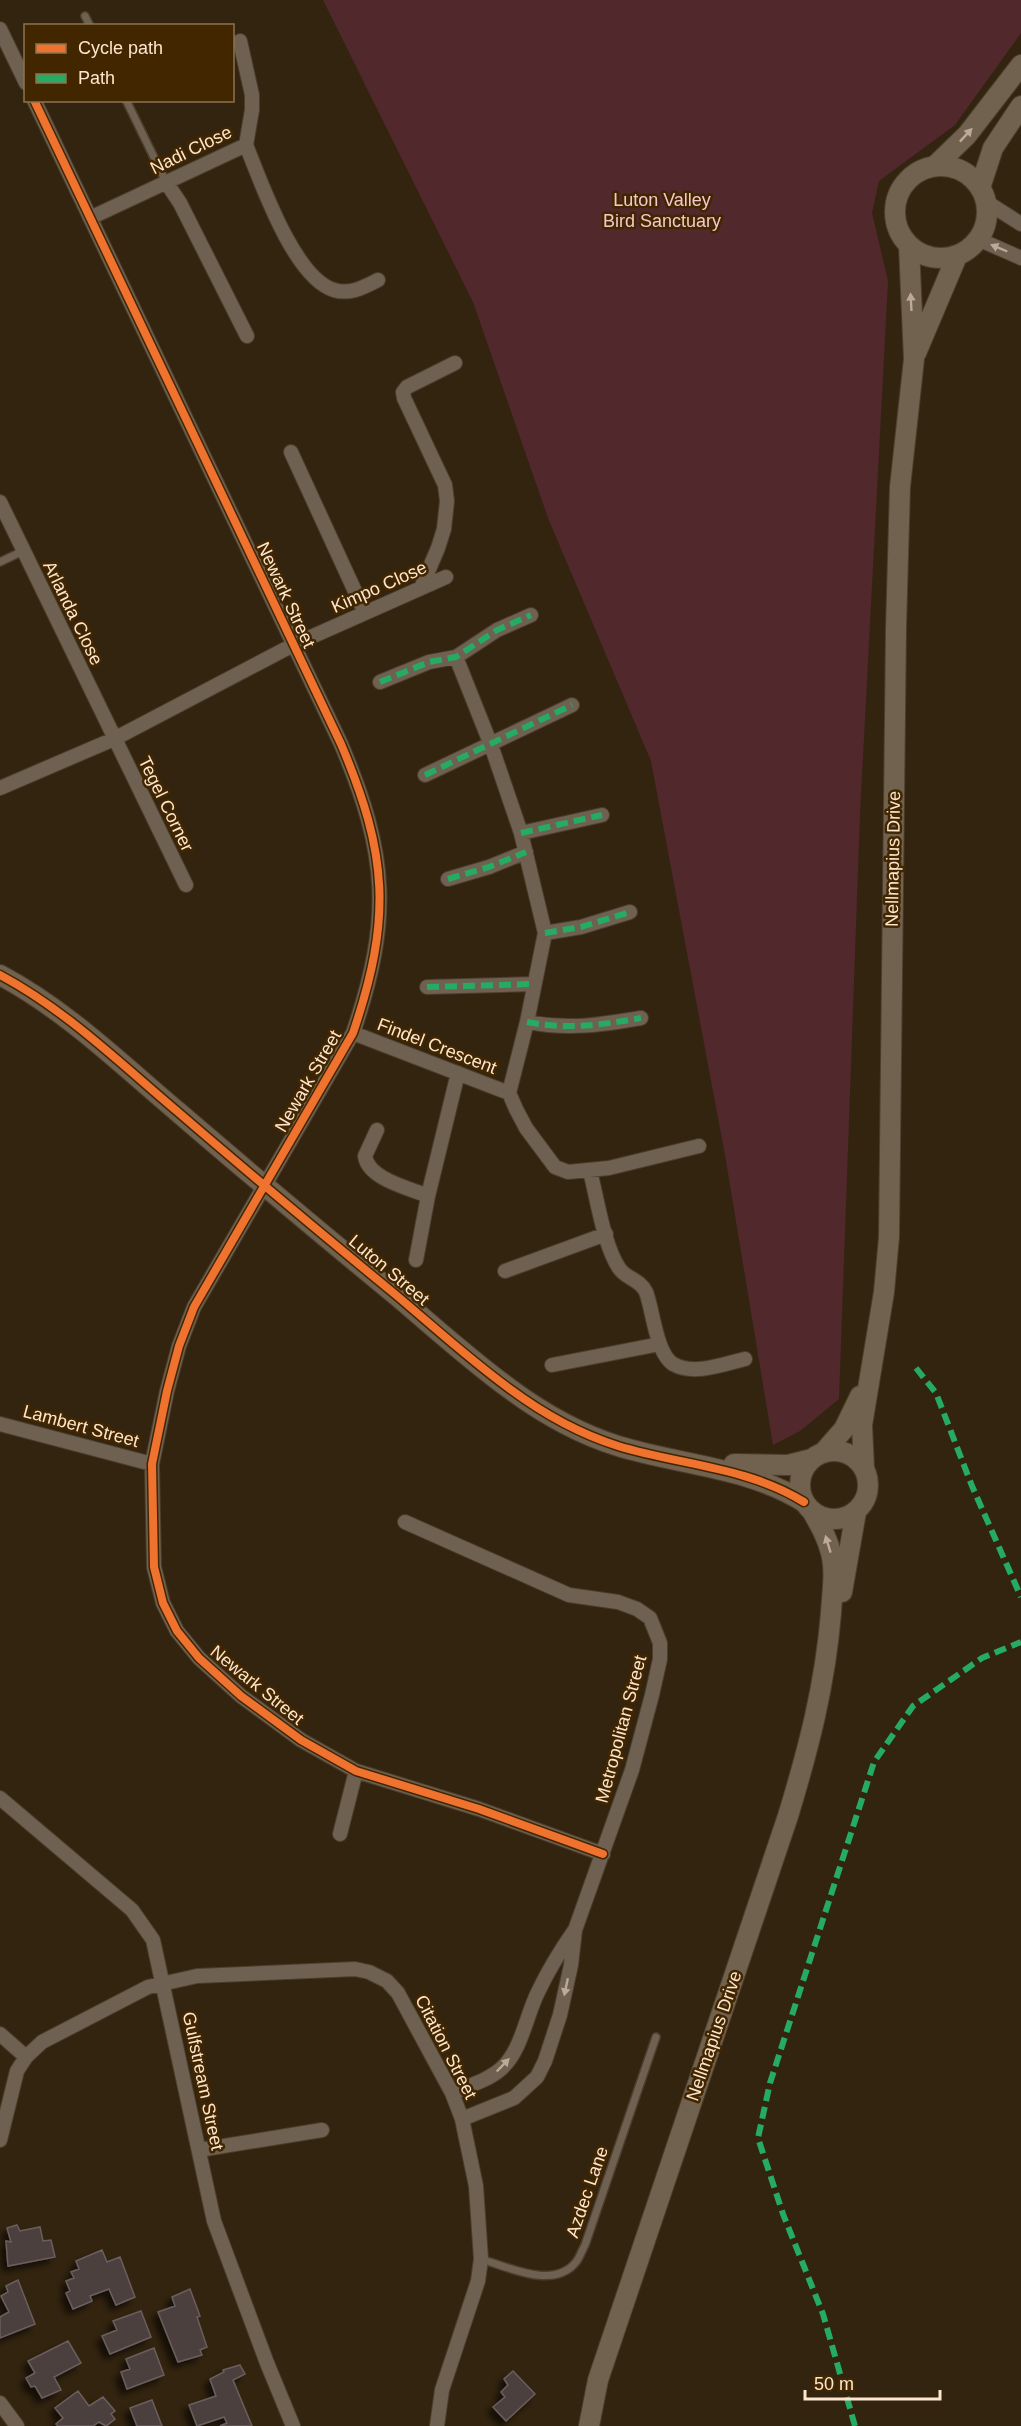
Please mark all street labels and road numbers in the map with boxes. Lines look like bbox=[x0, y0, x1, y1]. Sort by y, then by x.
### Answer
street label: Nadi Close bbox=[147, 122, 235, 178]
street label: Newark Street bbox=[253, 539, 319, 651]
street label: Kimpo Close bbox=[328, 557, 430, 617]
street label: Arlanda Close bbox=[39, 558, 107, 668]
street label: Tegel Corner bbox=[134, 753, 198, 855]
street label: Nellmapius Drive bbox=[882, 791, 904, 927]
street label: Findel Crescent bbox=[375, 1014, 499, 1078]
street label: Newark Street bbox=[271, 1027, 345, 1135]
street label: Luton Street bbox=[345, 1231, 433, 1309]
street label: Lambert Street bbox=[21, 1401, 141, 1451]
street label: Newark Street bbox=[206, 1641, 308, 1729]
street label: Metropolitan Street bbox=[592, 1653, 650, 1805]
street label: Nellmapius Drive bbox=[682, 1968, 746, 2104]
street label: Citation Street bbox=[411, 1992, 481, 2102]
street label: Gulfstream Street bbox=[179, 2010, 227, 2152]
street label: Azdec Lane bbox=[562, 2144, 612, 2240]

